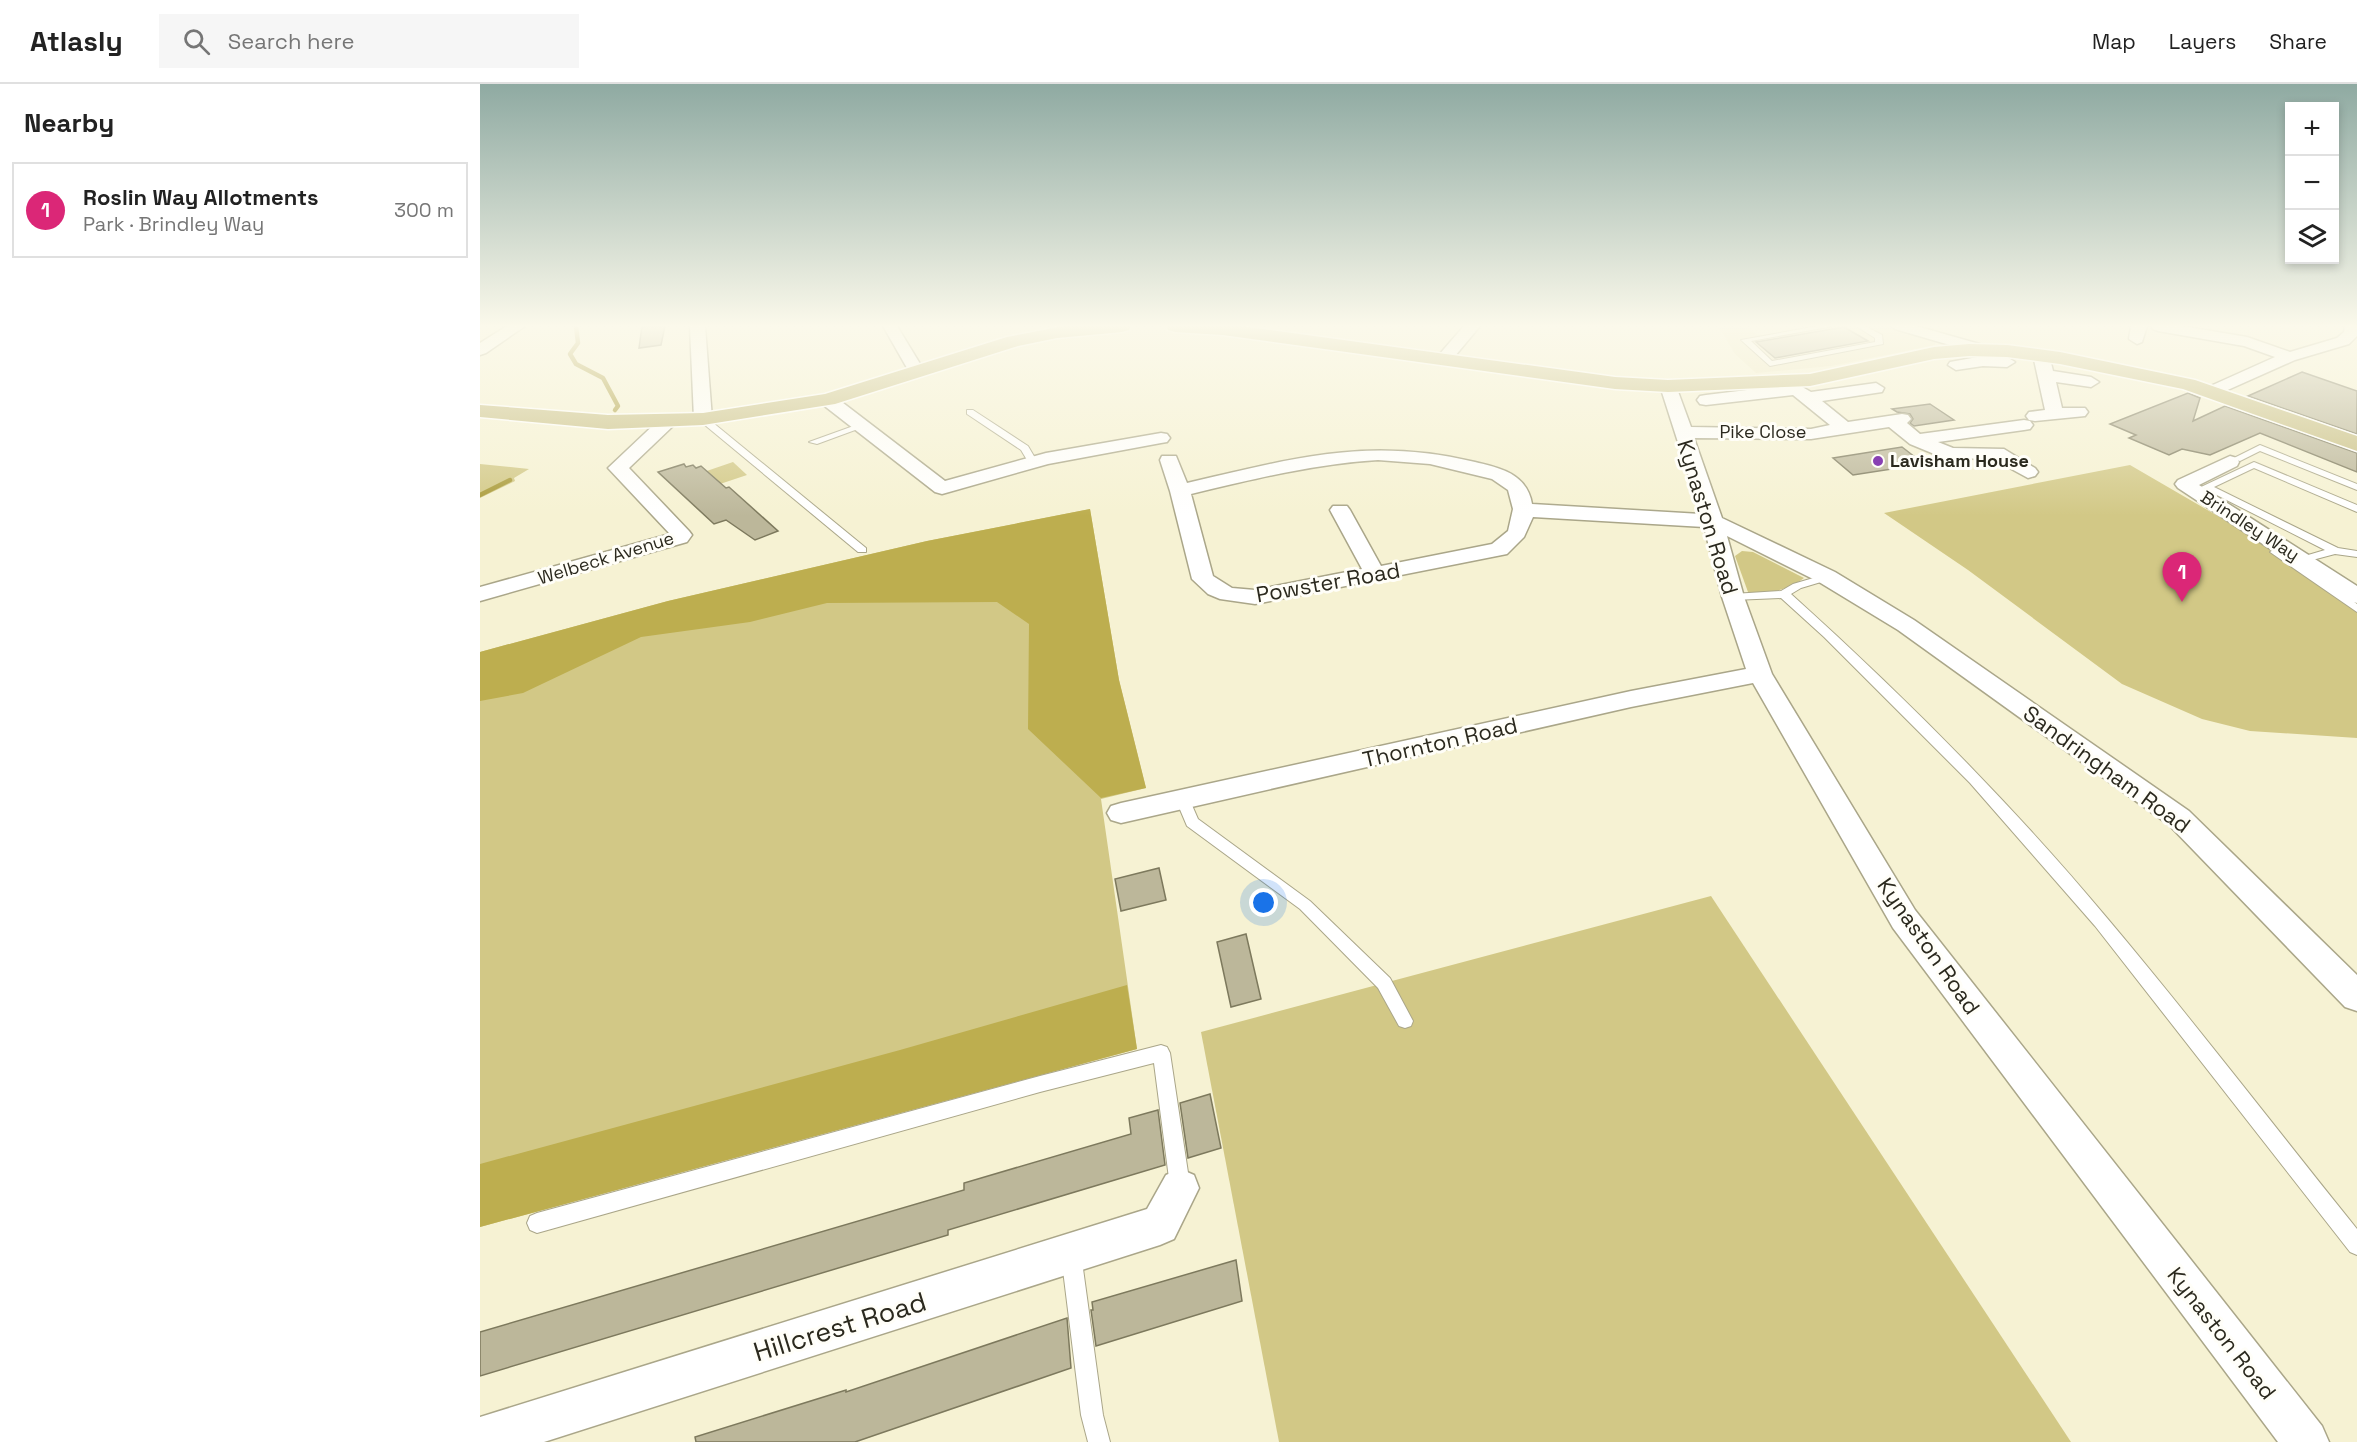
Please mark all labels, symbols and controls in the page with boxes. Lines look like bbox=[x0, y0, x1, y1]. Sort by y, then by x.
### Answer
search box bbox=[159, 14, 579, 68]
text: Atlasly bbox=[30, 23, 123, 59]
icon: search bbox=[180, 25, 213, 58]
text: Search here bbox=[228, 27, 354, 55]
text: Map bbox=[2092, 28, 2136, 55]
text: Layers bbox=[2169, 28, 2236, 55]
text: Share bbox=[2269, 28, 2327, 55]
map controls bbox=[2285, 102, 2339, 264]
button: + bbox=[2285, 102, 2339, 156]
text: Nearby bbox=[24, 106, 114, 140]
button: − bbox=[2285, 156, 2339, 210]
text: Roslin Way Allotments bbox=[83, 183, 319, 211]
text: 1 bbox=[41, 197, 50, 223]
text: 300 m bbox=[394, 197, 454, 223]
button: layers bbox=[2285, 210, 2339, 264]
text: Park · Brindley Way bbox=[83, 211, 264, 237]
street label: Pike Close bbox=[1720, 420, 1806, 443]
street label: Kynaston Road bbox=[1671, 436, 1745, 598]
place label: Lavisham House bbox=[1890, 449, 2029, 472]
marker: Lavisham House bbox=[1871, 454, 1885, 468]
street label: Brindley Way bbox=[2197, 485, 2304, 566]
street label: Welbeck Avenue bbox=[535, 526, 677, 589]
pin: 1 bbox=[2162, 552, 2202, 602]
street label: Powster Road bbox=[1254, 556, 1402, 608]
street label: Sandringham Road bbox=[2018, 699, 2196, 839]
street label: Thornton Road bbox=[1360, 711, 1520, 773]
street label: Kynaston Road bbox=[1871, 872, 1987, 1020]
your location bbox=[1249, 888, 1278, 917]
street label: Kynaston Road bbox=[2162, 1261, 2282, 1405]
street label: Hillcrest Road bbox=[749, 1284, 931, 1369]

